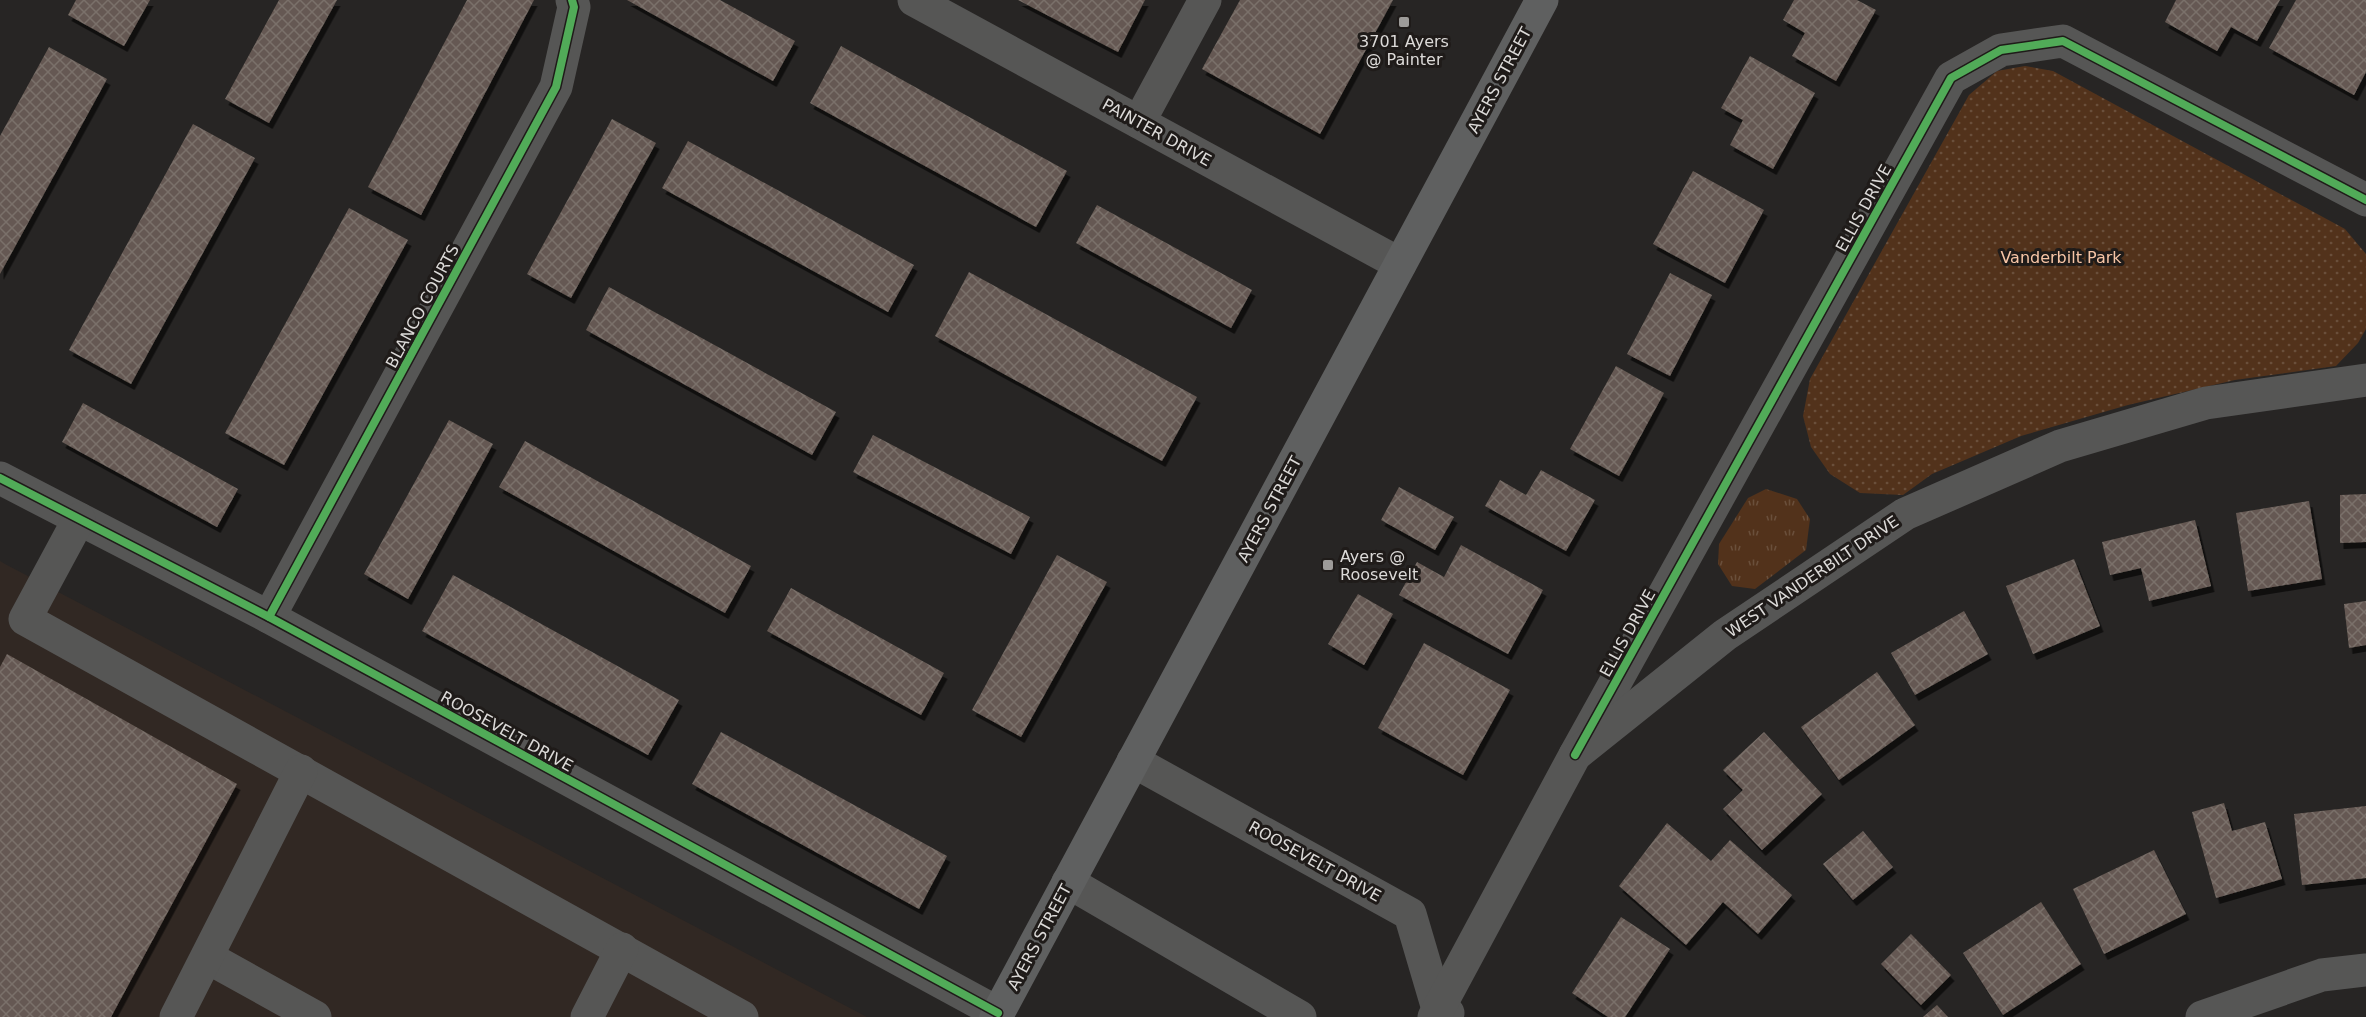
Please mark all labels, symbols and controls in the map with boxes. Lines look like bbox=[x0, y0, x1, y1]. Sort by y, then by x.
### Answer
marker: 3701 Ayers @ Painter bbox=[1397, 15, 1411, 29]
street label: AYERS STREET bbox=[1464, 24, 1535, 136]
place label: 3701 Ayers @ Painter bbox=[1359, 32, 1449, 69]
street label: PAINTER DRIVE bbox=[1099, 95, 1215, 170]
street label: ELLIS DRIVE bbox=[1832, 161, 1895, 255]
street label: BLANCO COURTS bbox=[382, 241, 463, 371]
park label: Vanderbilt Park bbox=[2000, 248, 2122, 267]
street label: AYERS STREET bbox=[1234, 453, 1305, 565]
street label: WEST VANDERBILT DRIVE bbox=[1722, 512, 1902, 641]
place label: Ayers @ Roosevelt bbox=[1340, 547, 1418, 584]
marker: Ayers @ Roosevelt bbox=[1321, 558, 1335, 572]
street label: ELLIS DRIVE bbox=[1596, 586, 1659, 680]
street label: ROOSEVELT DRIVE bbox=[437, 687, 576, 776]
street label: ROOSEVELT DRIVE bbox=[1245, 817, 1384, 906]
street label: AYERS STREET bbox=[1004, 881, 1075, 993]

